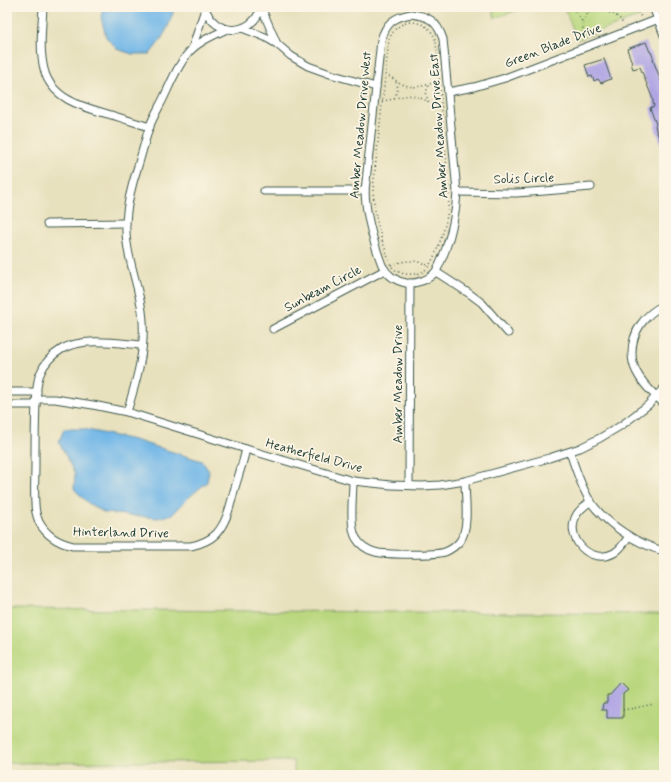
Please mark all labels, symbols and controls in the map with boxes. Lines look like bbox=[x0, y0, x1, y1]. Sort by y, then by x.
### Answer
street label: Green Blade Drive bbox=[502, 20, 604, 72]
street label: Amber Meadow Drive West bbox=[346, 51, 376, 199]
street label: Amber Meadow Drive East bbox=[425, 53, 453, 199]
street label: Solis Circle bbox=[493, 169, 555, 189]
street label: Sunbeam Circle bbox=[281, 262, 365, 316]
street label: Amber Meadow Drive bbox=[390, 324, 407, 443]
street label: Heatherfield Drive bbox=[264, 435, 364, 477]
street label: Hinterland Drive bbox=[73, 524, 169, 542]

